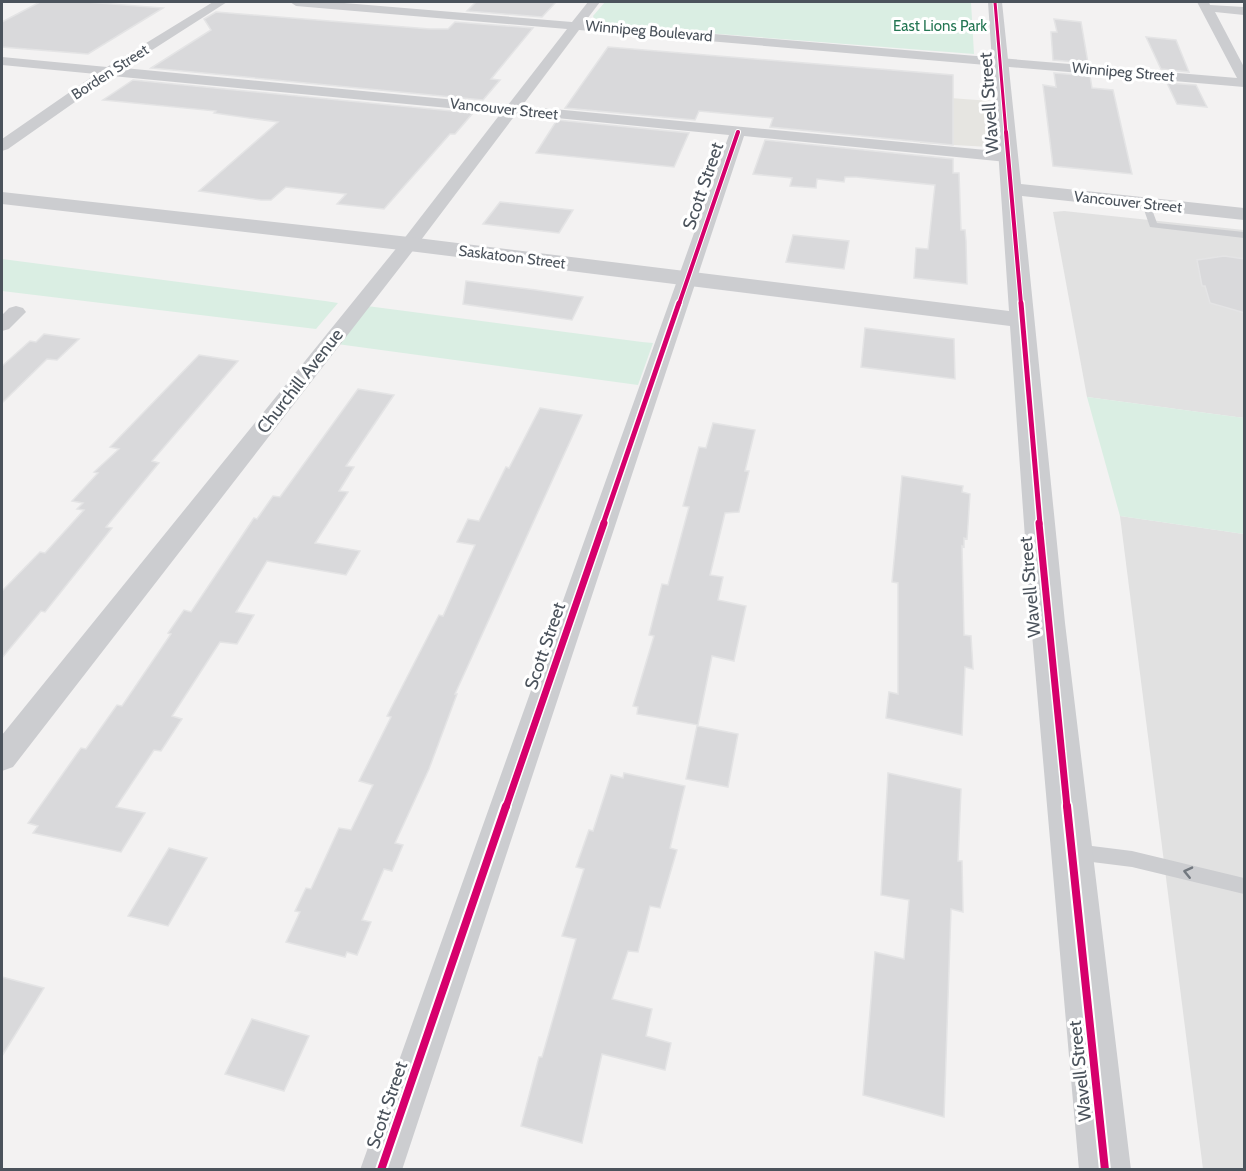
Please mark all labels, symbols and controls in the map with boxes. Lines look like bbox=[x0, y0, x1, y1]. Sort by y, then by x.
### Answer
street label: Winnipeg Boulevard bbox=[585, 16, 713, 46]
park label: East Lions Park bbox=[893, 17, 987, 35]
street label: Borden Street bbox=[68, 40, 152, 104]
street label: Wavell Street bbox=[974, 52, 1004, 154]
street label: Winnipeg Street bbox=[1071, 59, 1175, 85]
street label: Vancouver Street bbox=[449, 94, 559, 124]
street label: Scott Street bbox=[678, 140, 728, 232]
street label: Vancouver Street bbox=[1073, 187, 1183, 217]
street label: Saskatoon Street bbox=[457, 242, 567, 272]
street label: Churchill Avenue bbox=[252, 324, 348, 438]
street label: Wavell Street bbox=[1015, 536, 1045, 638]
street label: Scott Street bbox=[520, 600, 570, 692]
one-way arrow bbox=[1183, 867, 1193, 880]
street label: Wavell Street bbox=[1064, 1019, 1096, 1123]
street label: Scott Street bbox=[362, 1059, 412, 1151]

